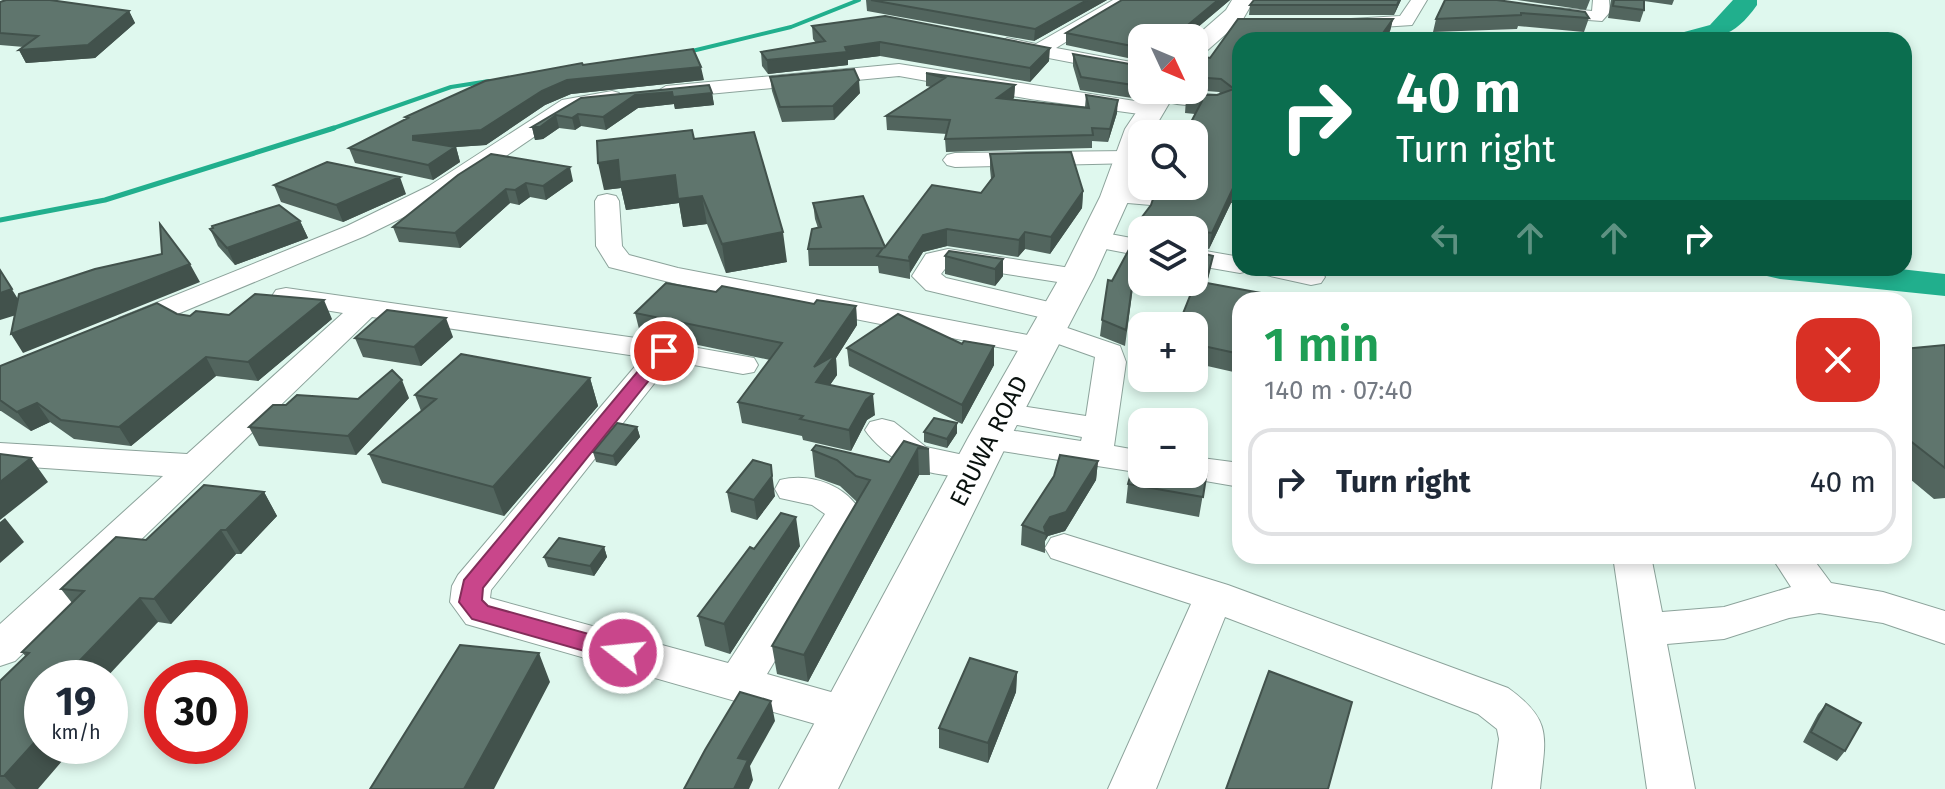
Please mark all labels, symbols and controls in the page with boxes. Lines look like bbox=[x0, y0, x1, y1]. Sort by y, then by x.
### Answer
north arrow bbox=[1128, 24, 1208, 104]
map controls bbox=[1128, 24, 1208, 488]
text: 40 m bbox=[1396, 60, 1521, 127]
icon: right bbox=[1264, 64, 1368, 168]
button: search bbox=[1128, 120, 1208, 200]
text: Turn right bbox=[1396, 128, 1556, 172]
button: layers bbox=[1128, 216, 1208, 296]
icon: left bbox=[1424, 216, 1468, 260]
icon: ahead bbox=[1508, 216, 1552, 260]
icon: ahead bbox=[1592, 216, 1636, 260]
icon: right bbox=[1676, 216, 1720, 260]
button: + bbox=[1128, 312, 1208, 392]
text: 1 min bbox=[1264, 316, 1380, 374]
pin bbox=[630, 317, 698, 385]
button: close bbox=[1796, 318, 1880, 402]
icon: arrive bbox=[642, 329, 686, 373]
street label: ERUWA ROAD bbox=[944, 371, 1034, 511]
text: 140 m · 07:40 bbox=[1264, 375, 1413, 406]
button: − bbox=[1128, 408, 1208, 488]
icon: right bbox=[1268, 460, 1312, 504]
text: Turn right bbox=[1336, 464, 1471, 500]
text: 40 m bbox=[1810, 464, 1876, 500]
position arrow bbox=[581, 611, 665, 695]
speed limit sign: 30 bbox=[144, 660, 248, 764]
text: 19 bbox=[56, 678, 96, 726]
text: km/h bbox=[51, 720, 101, 744]

